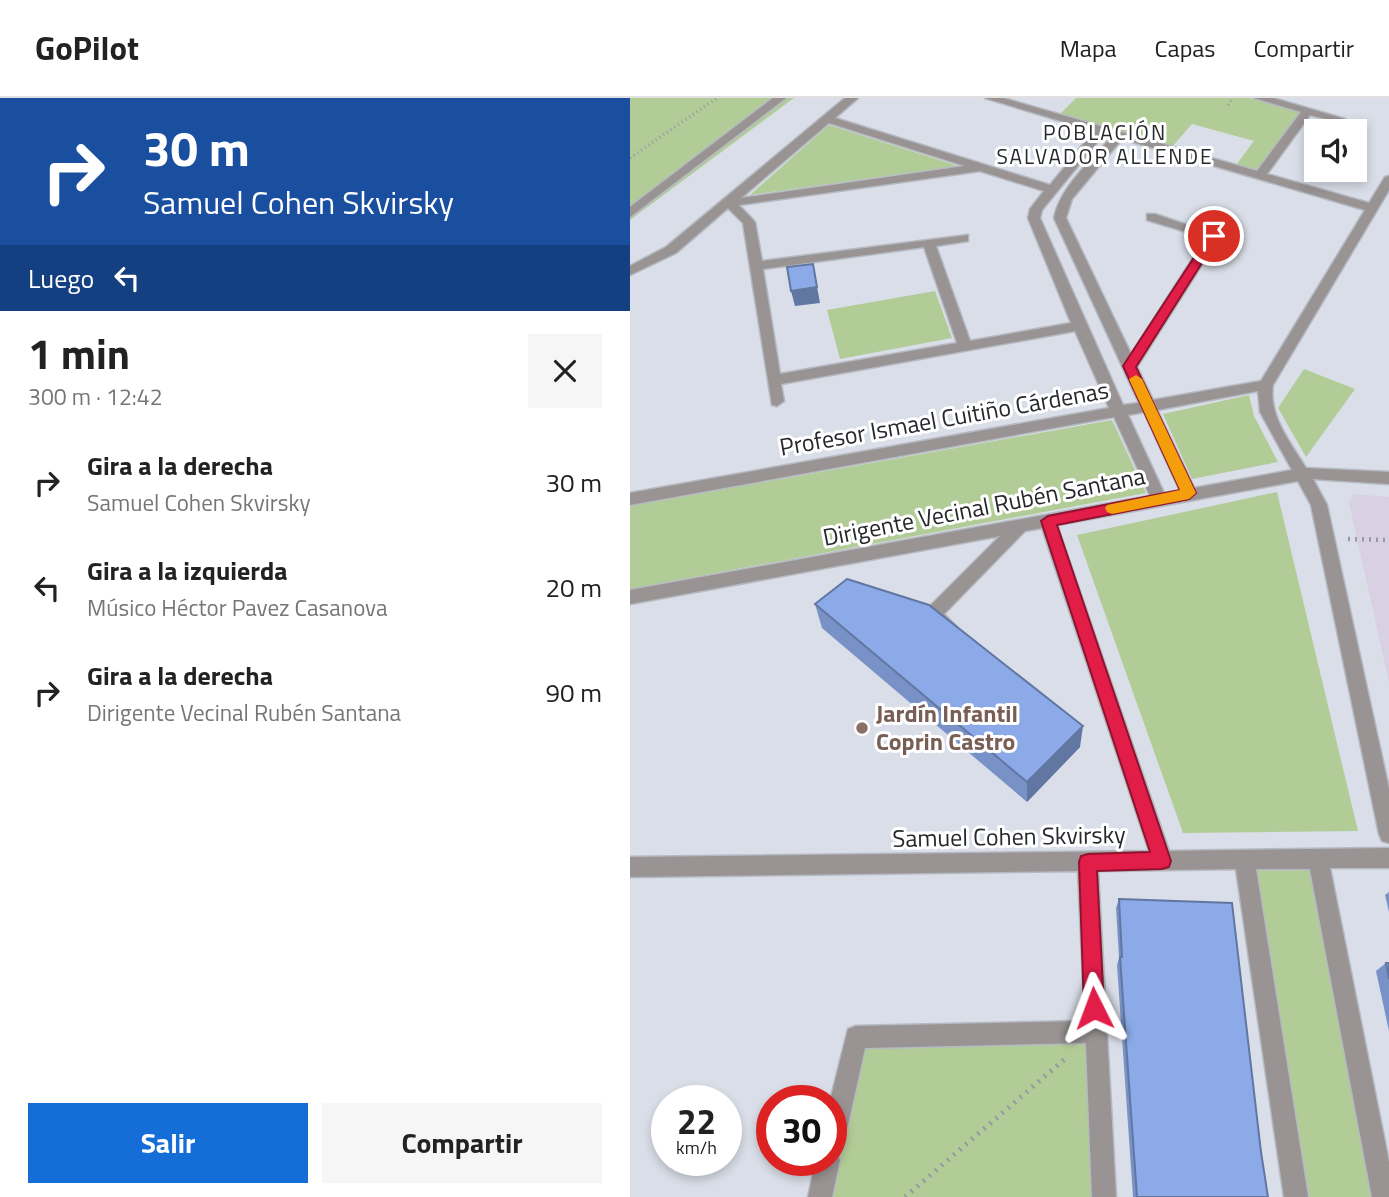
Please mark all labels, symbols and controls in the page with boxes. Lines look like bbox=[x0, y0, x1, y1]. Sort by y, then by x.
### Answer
text: GoPilot bbox=[35, 23, 139, 73]
text: Mapa bbox=[1060, 30, 1117, 66]
text: Capas bbox=[1155, 30, 1215, 66]
text: Compartir bbox=[1253, 30, 1354, 66]
text: 30 m bbox=[143, 110, 250, 185]
district label: POBLACIÓN SALVADOR ALLENDE bbox=[996, 116, 1214, 172]
map controls bbox=[1304, 119, 1367, 182]
button: sound bbox=[1304, 119, 1367, 182]
icon: right bbox=[28, 126, 119, 217]
text: Samuel Cohen Skvirsky bbox=[143, 178, 454, 226]
pin bbox=[1184, 206, 1244, 266]
icon: arrive bbox=[1195, 217, 1233, 255]
text: Luego bbox=[28, 259, 94, 298]
icon: left bbox=[108, 259, 146, 297]
text: 1 min bbox=[28, 321, 130, 385]
button: close bbox=[528, 334, 602, 408]
street label: Profesor Ismael Cuitiño Cárdenas bbox=[776, 371, 1111, 465]
text: 300 m · 12:42 bbox=[28, 379, 163, 414]
text: Gira a la derecha bbox=[87, 446, 273, 485]
street label: Dirigente Vecinal Rubén Santana bbox=[820, 457, 1148, 555]
text: 30 m bbox=[545, 463, 602, 502]
icon: right bbox=[28, 464, 66, 502]
text: Samuel Cohen Skvirsky bbox=[87, 485, 311, 520]
text: Gira a la izquierda bbox=[87, 551, 288, 590]
text: 20 m bbox=[545, 568, 602, 607]
icon: left bbox=[28, 569, 66, 607]
text: Músico Héctor Pavez Casanova bbox=[87, 590, 388, 625]
text: Gira a la derecha bbox=[87, 656, 273, 695]
text: 90 m bbox=[545, 673, 602, 712]
icon: right bbox=[28, 674, 66, 712]
text: Dirigente Vecinal Rubén Santana bbox=[87, 695, 401, 730]
place label: Jardín Infantil Coprin Castro bbox=[876, 695, 1018, 759]
marker: Jardín Infantil Coprin Castro bbox=[854, 720, 870, 736]
street label: Samuel Cohen Skvirsky bbox=[892, 816, 1126, 856]
position arrow bbox=[1057, 971, 1131, 1045]
speed limit sign: 30 bbox=[756, 1085, 847, 1176]
text: 22 bbox=[677, 1094, 716, 1148]
button: Salir bbox=[28, 1103, 308, 1183]
button: Compartir bbox=[322, 1103, 602, 1183]
text: km/h bbox=[676, 1134, 717, 1161]

